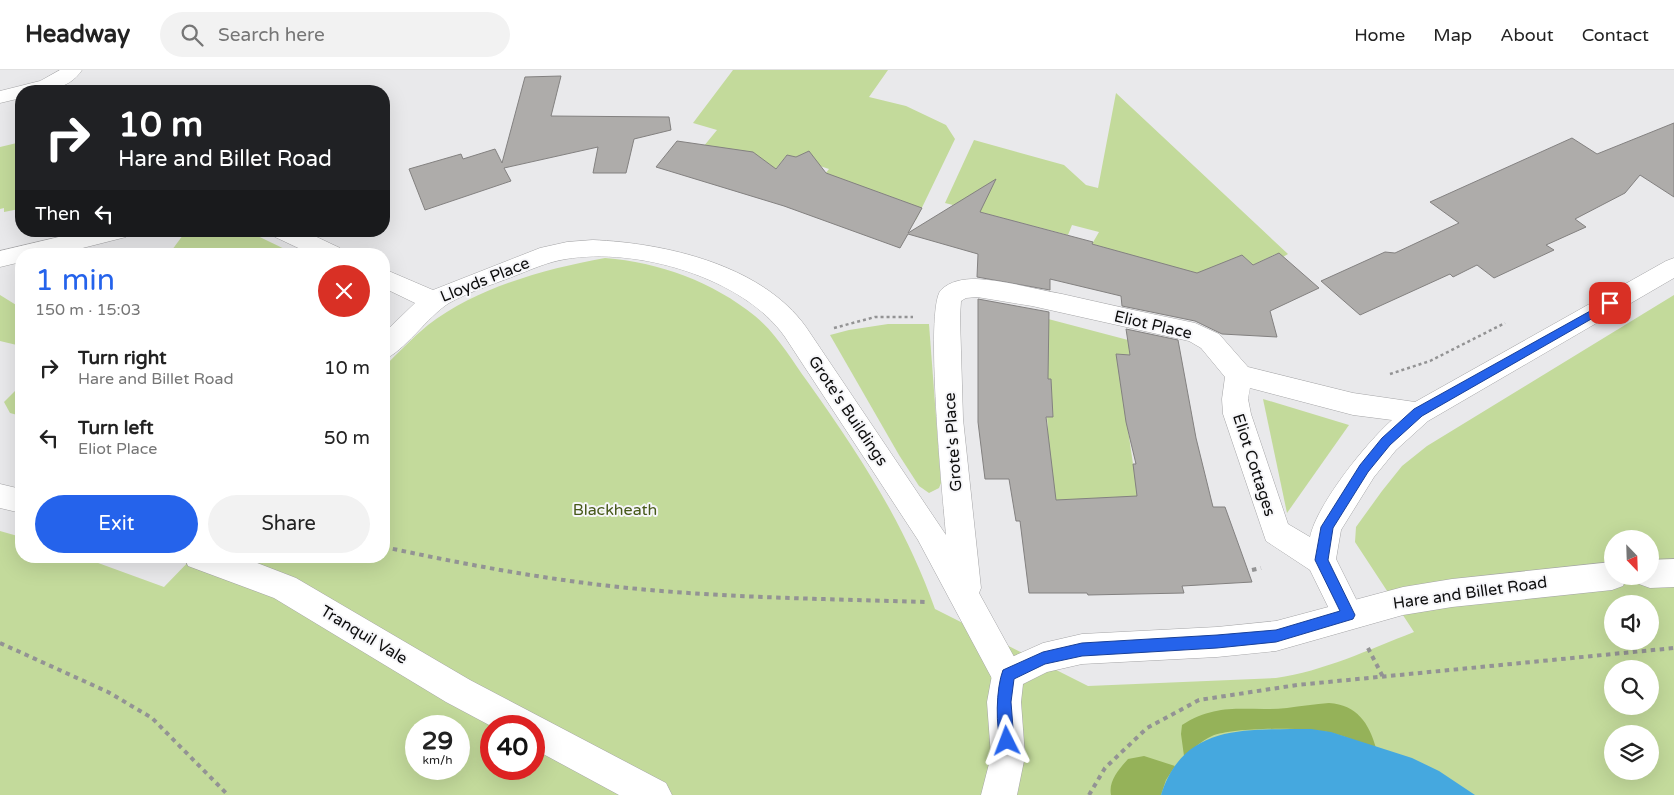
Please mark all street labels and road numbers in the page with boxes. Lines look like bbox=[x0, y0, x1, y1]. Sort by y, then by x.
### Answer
street label: Lloyds Place bbox=[437, 253, 533, 307]
street label: Eliot Place bbox=[1112, 306, 1194, 344]
street label: Grote's Buildings bbox=[804, 352, 892, 470]
street label: Grote's Place bbox=[940, 392, 966, 492]
street label: Eliot Cottages bbox=[1228, 411, 1280, 519]
street label: Hare and Billet Road bbox=[1392, 572, 1548, 614]
street label: Tranquil Vale bbox=[317, 601, 411, 669]

